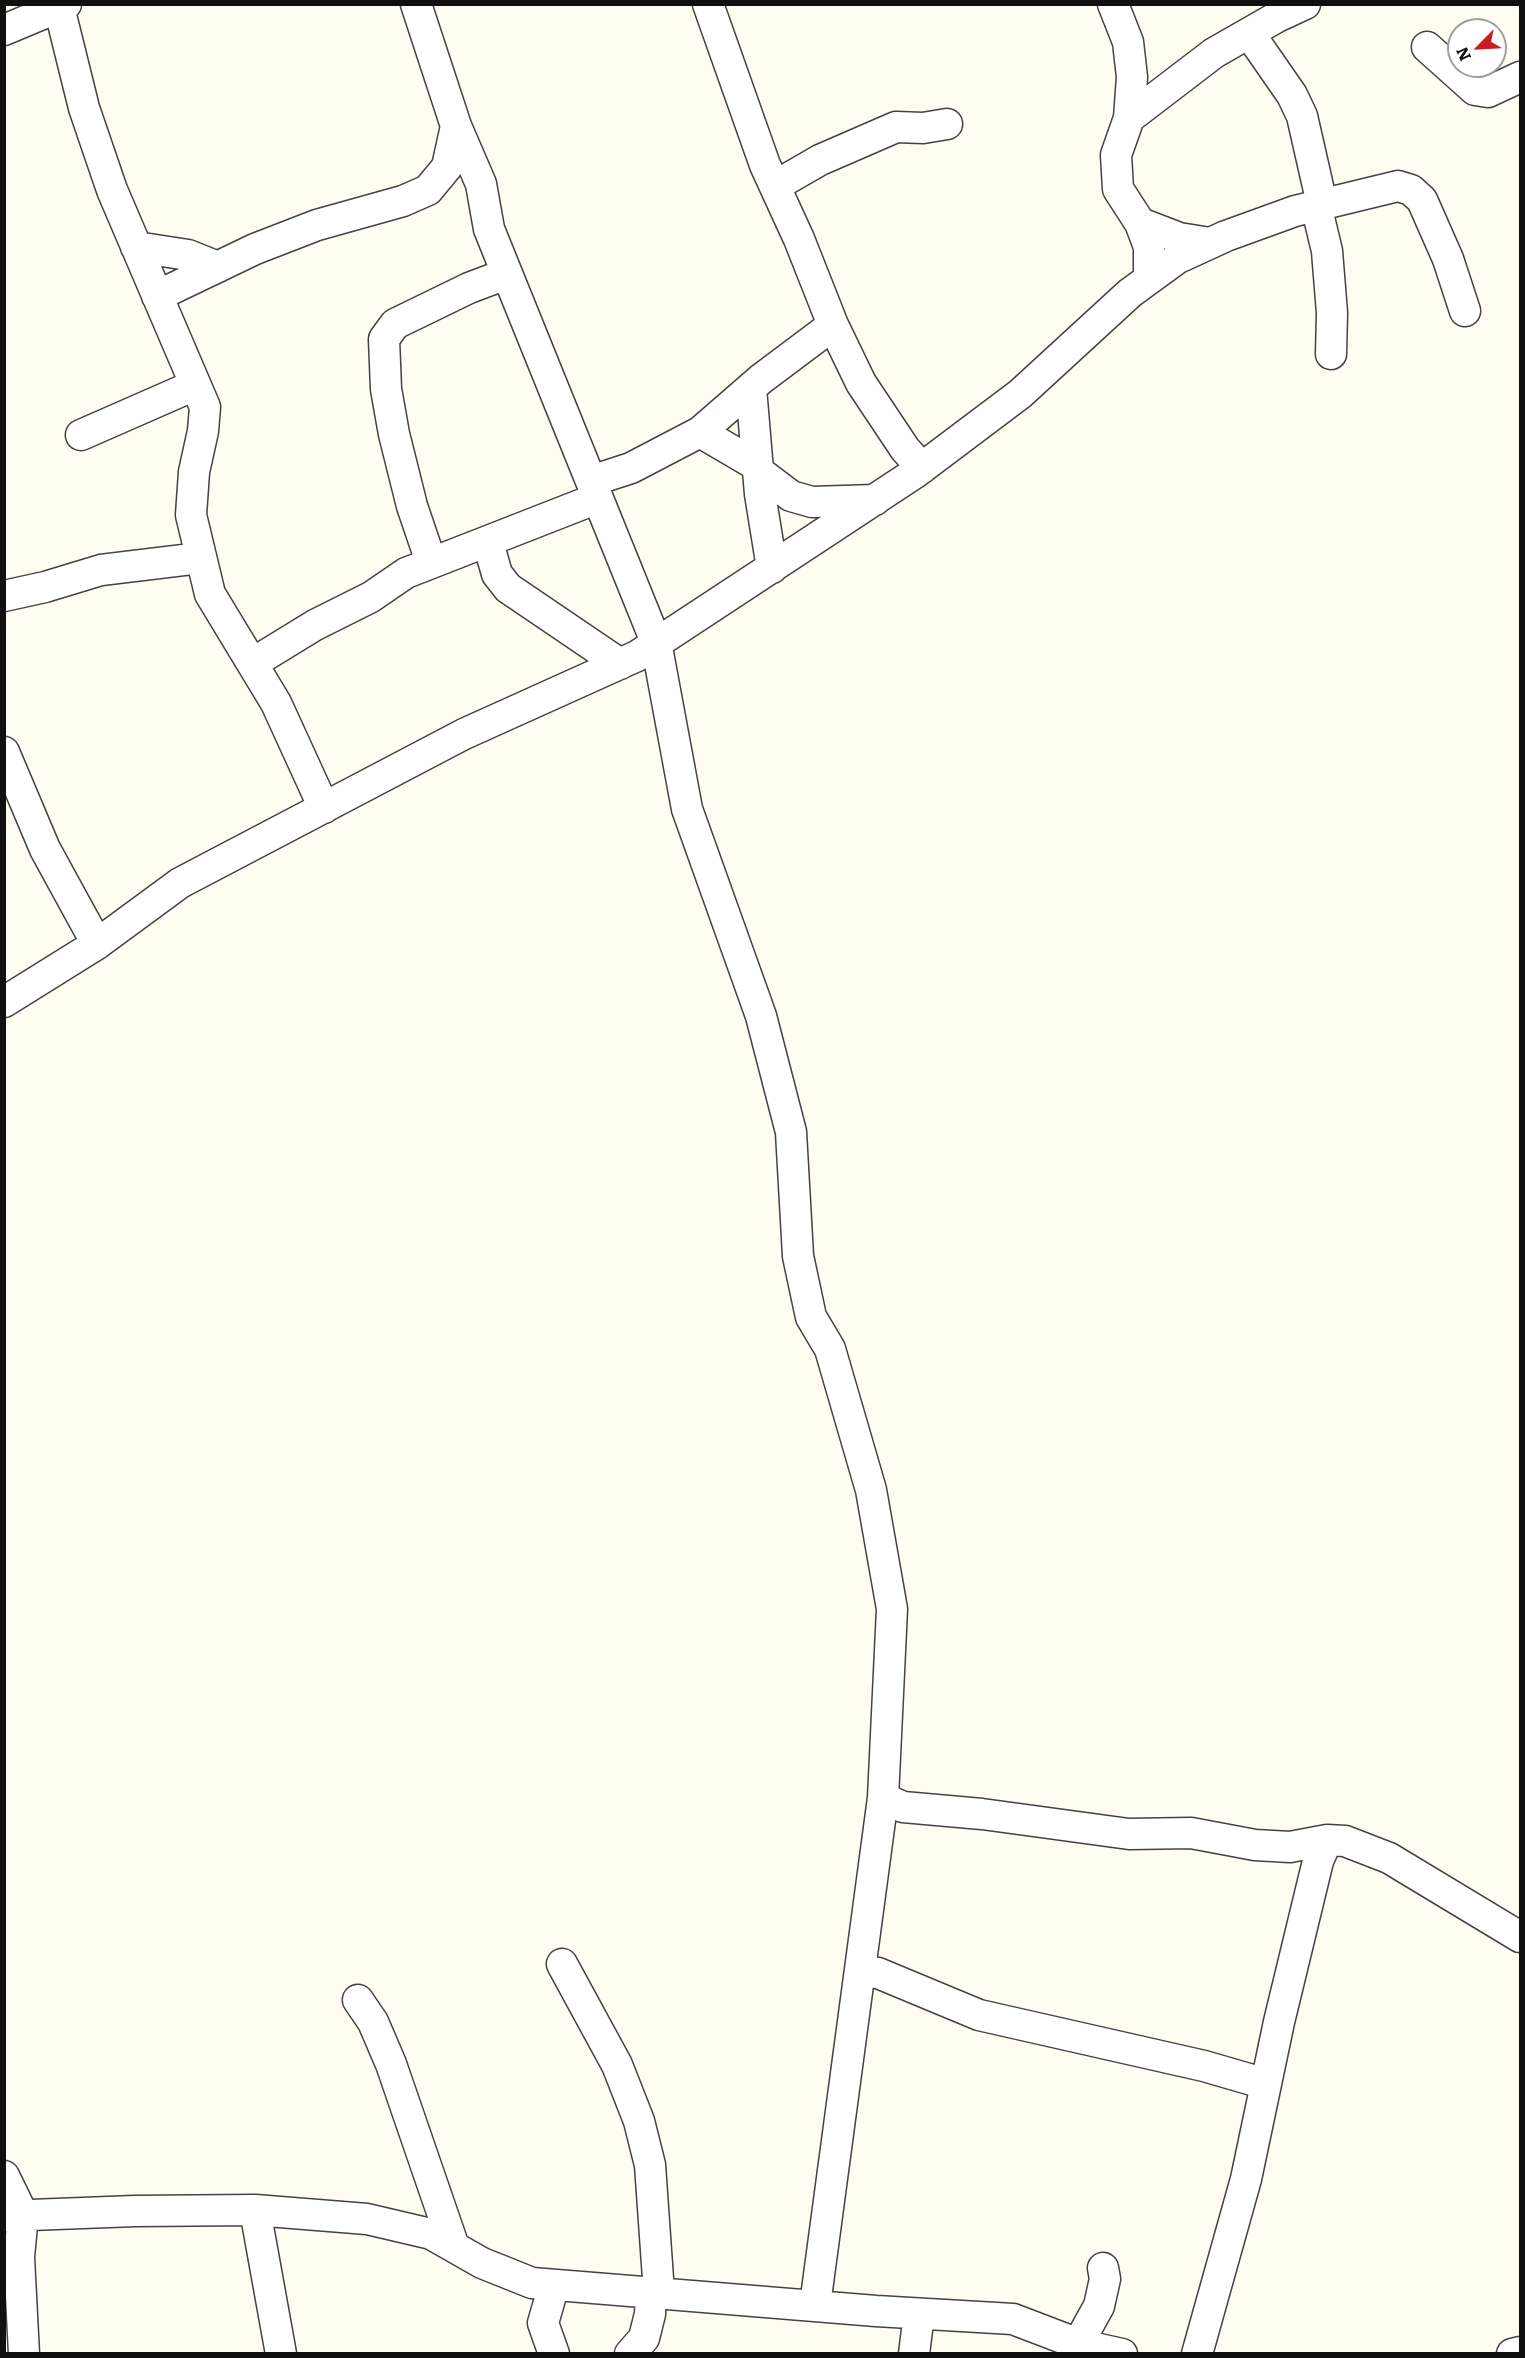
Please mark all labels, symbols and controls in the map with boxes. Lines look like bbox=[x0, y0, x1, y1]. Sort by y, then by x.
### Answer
north arrow bbox=[1447, 18, 1507, 78]
text: N bbox=[1449, 43, 1476, 66]

